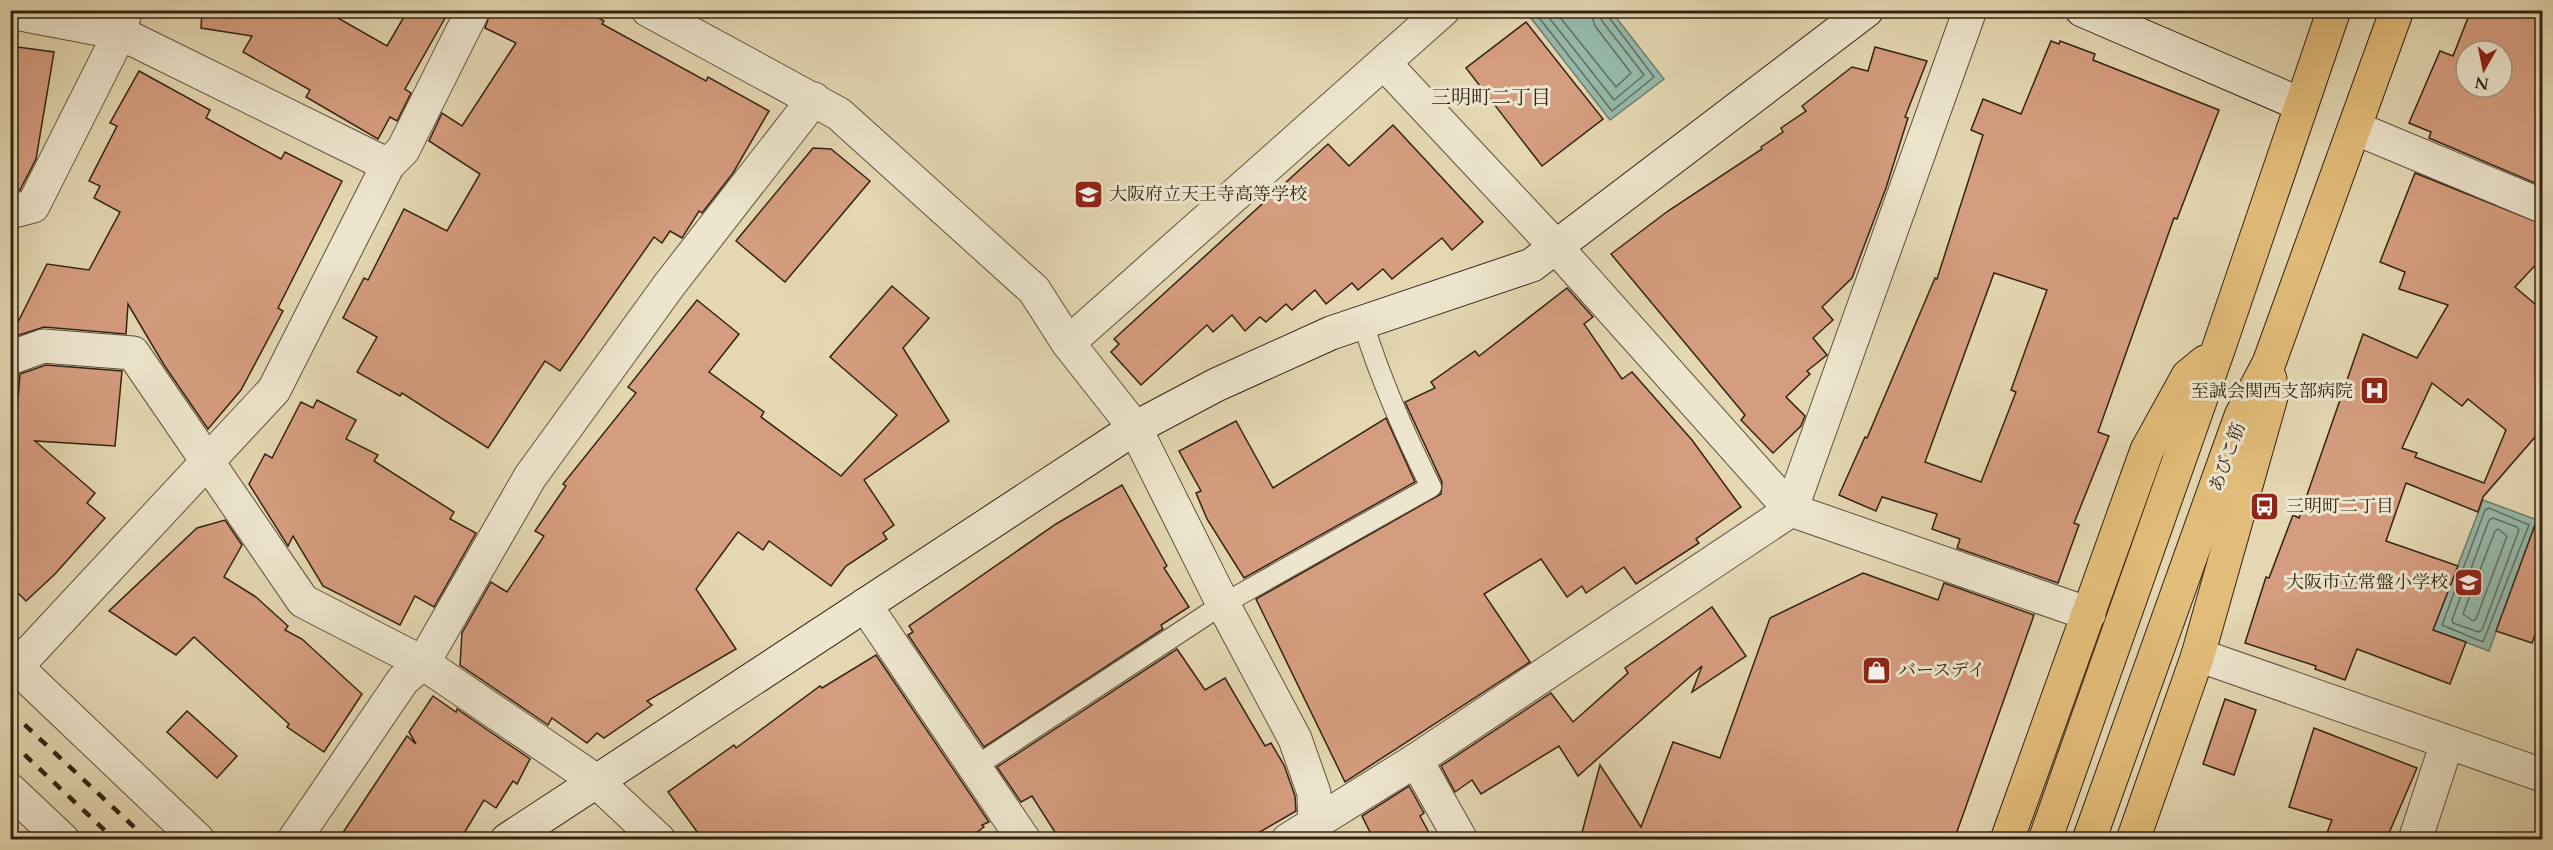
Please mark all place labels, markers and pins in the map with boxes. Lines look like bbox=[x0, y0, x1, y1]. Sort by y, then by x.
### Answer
school or university icon: 大阪府立天王寺高等学校 bbox=[1072, 178, 1104, 210]
place label: 大阪府立天王寺高等学校 bbox=[1109, 182, 1307, 207]
hospital icon: 至誠会関西支部病院 bbox=[2358, 375, 2390, 407]
place label: 至誠会関西支部病院 bbox=[2191, 379, 2353, 404]
bus stop icon: 三明町二丁目 bbox=[2249, 490, 2281, 522]
place label: 三明町二丁目 bbox=[2286, 494, 2394, 519]
school or university icon: 大阪市立常盤小学校 bbox=[2453, 566, 2485, 598]
place label: 大阪市立常盤小学校 bbox=[2286, 570, 2448, 595]
shop icon: バースデイ bbox=[1861, 654, 1893, 686]
place label: バースデイ bbox=[1898, 658, 1985, 683]

